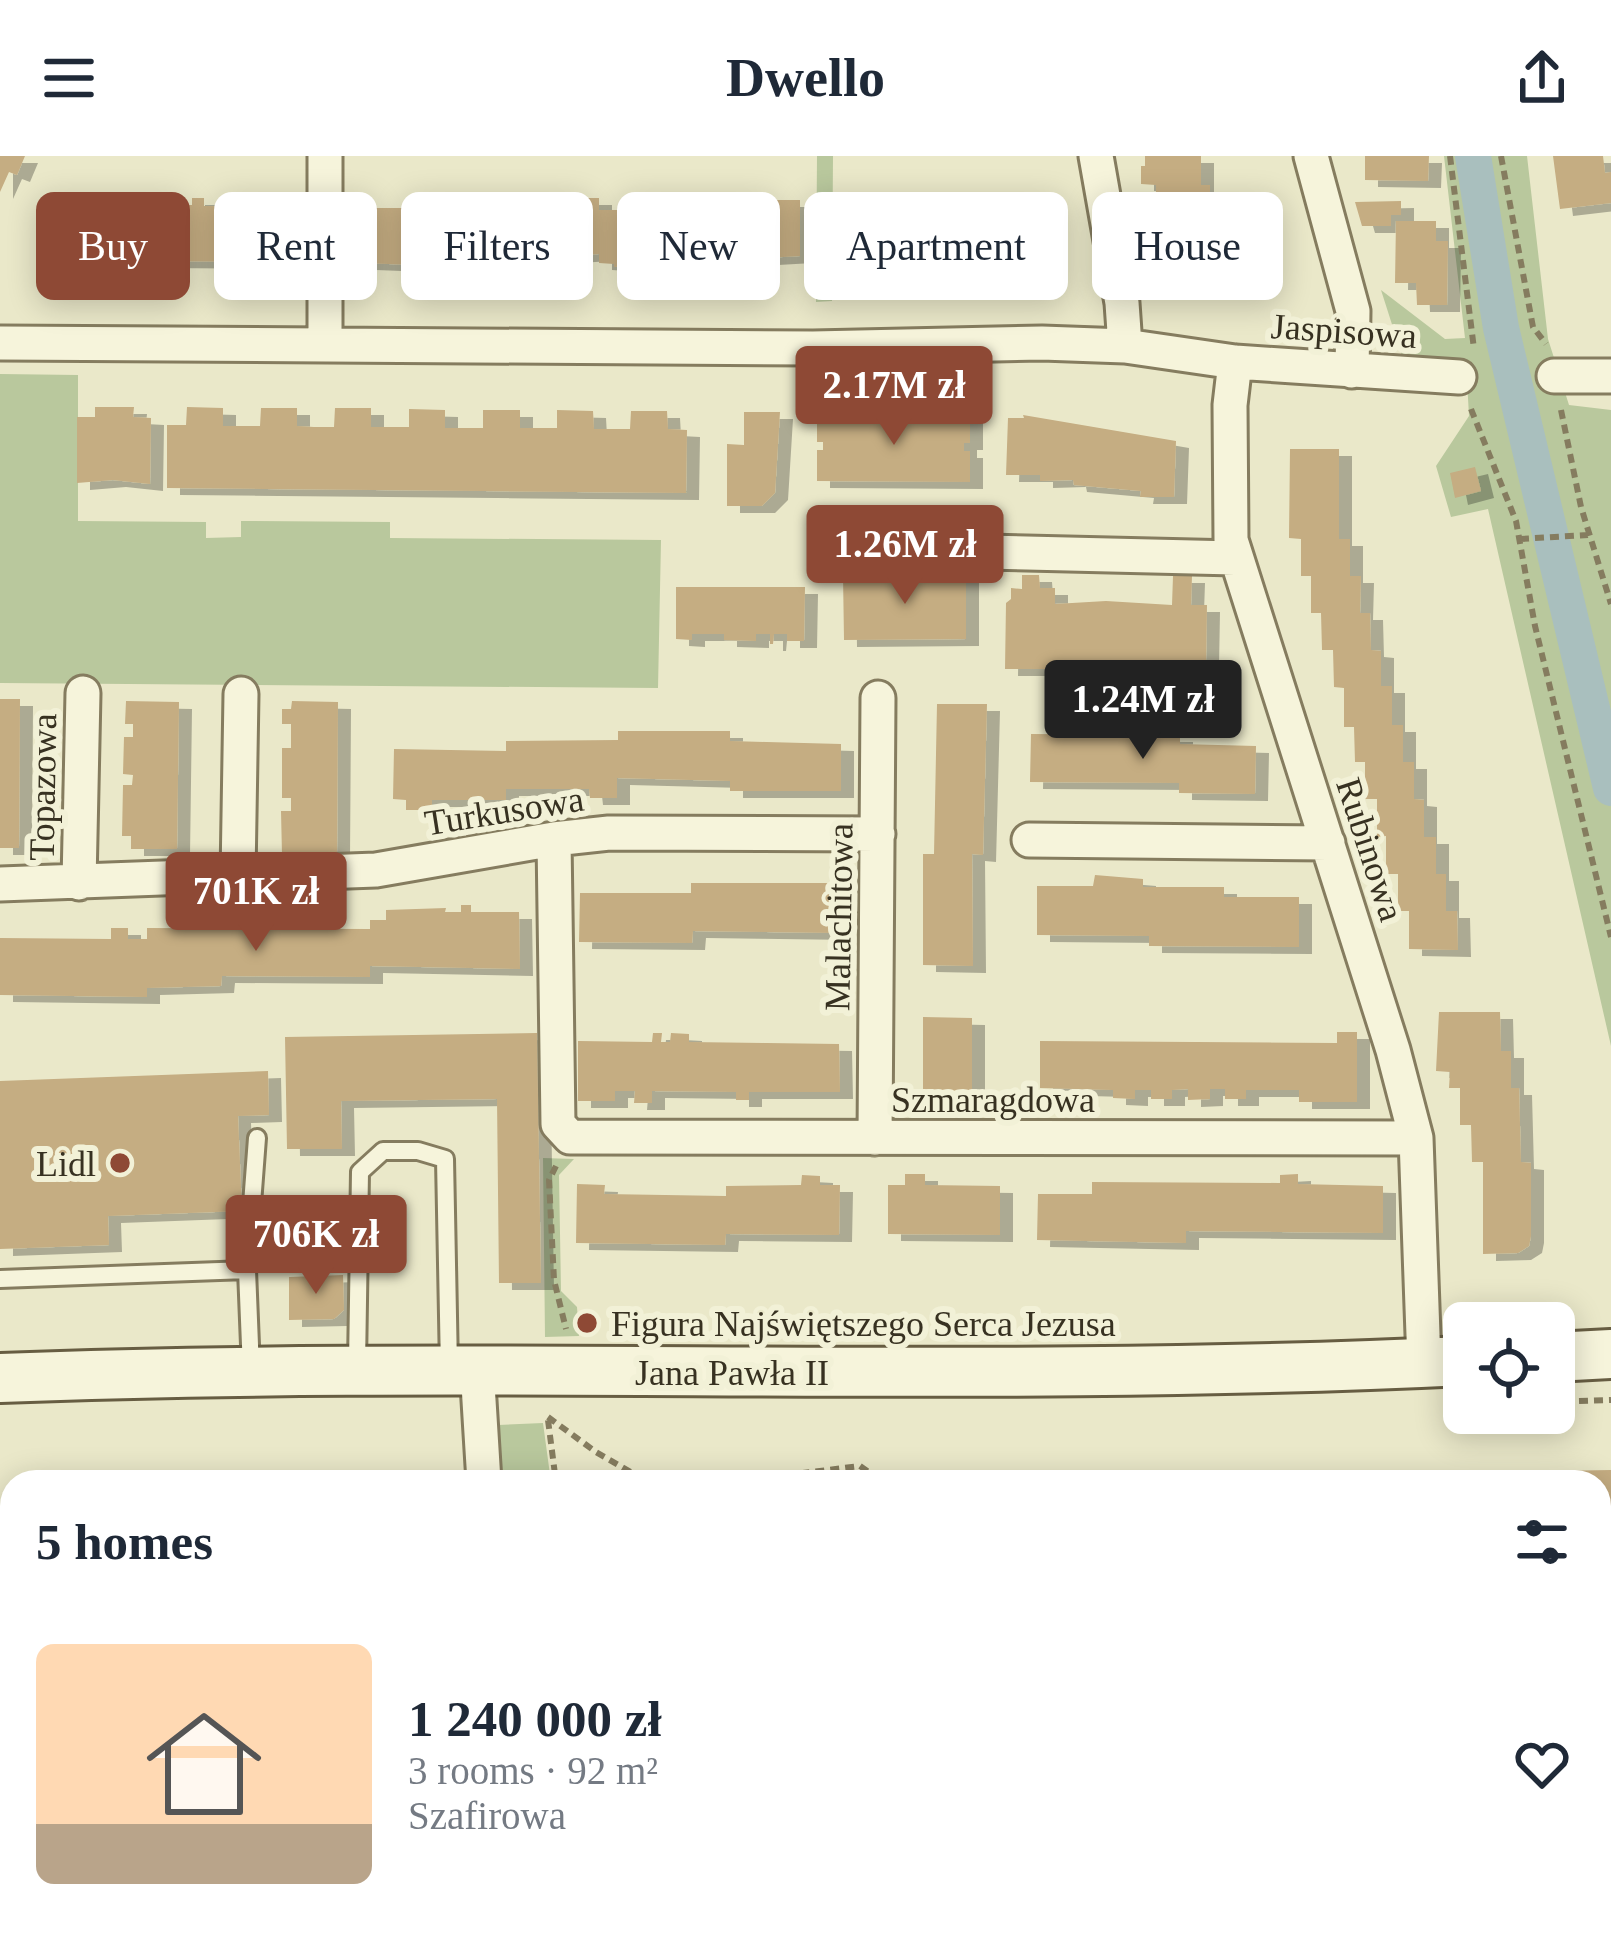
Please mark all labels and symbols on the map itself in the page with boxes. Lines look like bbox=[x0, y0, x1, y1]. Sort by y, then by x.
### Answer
street label: Jaspisowa bbox=[1270, 306, 1418, 356]
pin: 2.17M zł bbox=[770, 346, 1018, 448]
pin: 1.26M zł bbox=[781, 505, 1029, 607]
pin: 1.24M zł bbox=[1019, 660, 1267, 762]
street label: Topazowa bbox=[22, 713, 64, 861]
street label: Rubinowa bbox=[1328, 773, 1412, 926]
street label: Turkusowa bbox=[422, 779, 587, 843]
street label: Malachitowa bbox=[817, 823, 861, 1011]
pin: 701K zł bbox=[145, 852, 367, 954]
street label: Szmaragdowa bbox=[891, 1080, 1095, 1120]
place label: Lidl bbox=[36, 1144, 96, 1184]
marker: Lidl bbox=[107, 1150, 133, 1176]
pin: 706K zł bbox=[205, 1195, 427, 1297]
place label: Figura Najświętszego Serca Jezusa bbox=[611, 1304, 1116, 1344]
marker: Figura Najświętszego Serca Jezusa bbox=[574, 1310, 600, 1336]
street label: Jana Pawła II bbox=[635, 1353, 829, 1393]

